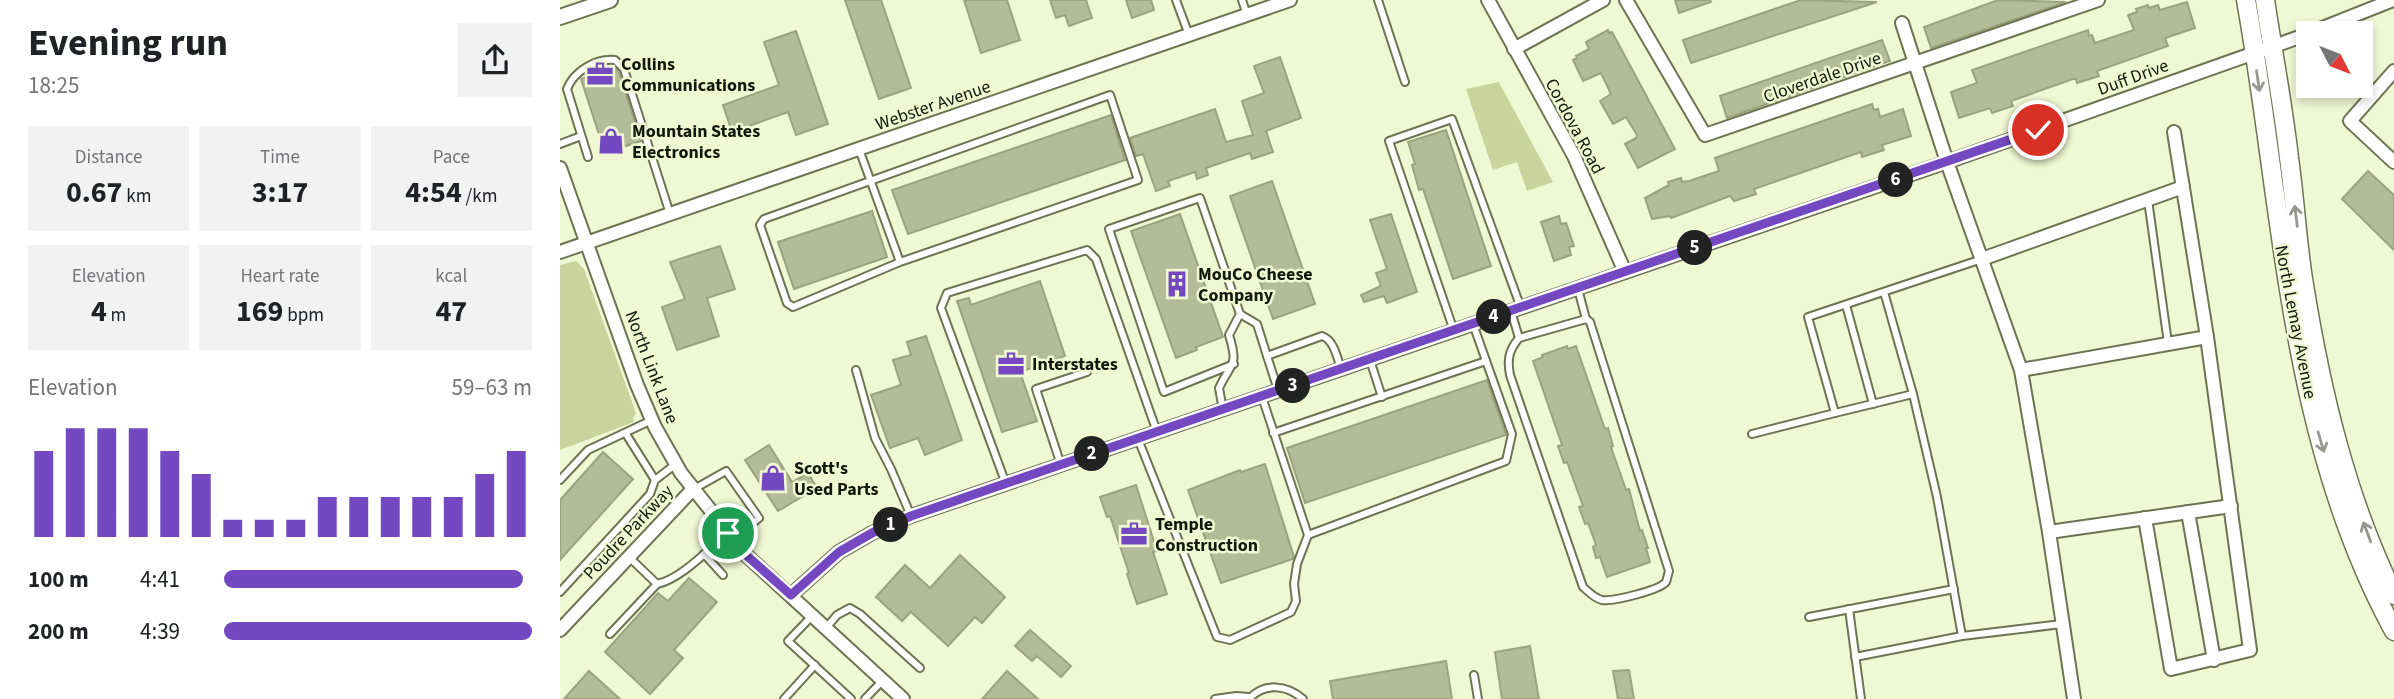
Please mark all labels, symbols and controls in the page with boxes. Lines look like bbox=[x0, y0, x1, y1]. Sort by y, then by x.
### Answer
text: Evening run bbox=[28, 16, 228, 70]
north arrow bbox=[2296, 21, 2373, 98]
map controls bbox=[2296, 21, 2373, 98]
button: share bbox=[458, 23, 532, 97]
street label: Cloverdale Drive bbox=[1760, 46, 1884, 109]
place label: Collins Communications bbox=[621, 52, 755, 98]
street label: Duff Drive bbox=[2094, 53, 2172, 102]
office icon: Collins Communications bbox=[585, 59, 615, 89]
text: 18:25 bbox=[28, 69, 79, 102]
one-way arrow bbox=[2251, 69, 2264, 91]
street label: Webster Avenue bbox=[872, 74, 994, 137]
street label: Cordova Road bbox=[1539, 74, 1610, 179]
pin bbox=[2008, 100, 2068, 160]
icon: check bbox=[2019, 111, 2057, 149]
place label: Mountain States Electronics bbox=[632, 119, 760, 165]
shop icon: Mountain States Electronics bbox=[596, 126, 626, 156]
text: Distance bbox=[75, 144, 142, 171]
text: Time bbox=[260, 144, 300, 171]
text: Pace bbox=[433, 144, 470, 171]
pin: 6 bbox=[1878, 162, 1914, 198]
text: 6 bbox=[1890, 166, 1901, 193]
text: 0.67 bbox=[66, 171, 122, 214]
text: 3:17 bbox=[252, 171, 308, 214]
text: 4:54 bbox=[405, 171, 462, 214]
text: km bbox=[122, 183, 151, 210]
text: /km bbox=[462, 183, 497, 210]
one-way arrow bbox=[2289, 205, 2302, 227]
pin: 5 bbox=[1678, 230, 1712, 266]
text: 5 bbox=[1689, 234, 1700, 261]
street label: North Lemay Avenue bbox=[2268, 243, 2323, 401]
place label: MouCo Cheese Company bbox=[1198, 262, 1313, 308]
text: Elevation bbox=[72, 263, 146, 290]
text: Heart rate bbox=[240, 263, 319, 290]
text: kcal bbox=[435, 263, 467, 290]
building icon: MouCo Cheese Company bbox=[1162, 269, 1192, 299]
text: 4 bbox=[91, 290, 107, 333]
text: 169 bbox=[236, 290, 283, 333]
text: 47 bbox=[435, 290, 467, 333]
pin: 4 bbox=[1476, 300, 1511, 334]
text: m bbox=[107, 302, 126, 329]
text: bpm bbox=[283, 302, 324, 329]
text: 4 bbox=[1488, 303, 1499, 330]
street label: North Link Lane bbox=[618, 307, 685, 427]
office icon: Interstates bbox=[996, 349, 1026, 379]
place label: Interstates bbox=[1032, 352, 1118, 377]
pin: 3 bbox=[1276, 368, 1310, 404]
text: Elevation bbox=[28, 371, 118, 404]
text: 59–63 m bbox=[452, 371, 532, 404]
text: 3 bbox=[1287, 372, 1298, 399]
one-way arrow bbox=[2315, 430, 2328, 452]
pin: 2 bbox=[1074, 436, 1110, 472]
text: 2 bbox=[1086, 440, 1097, 467]
place label: Scott's Used Parts bbox=[794, 456, 879, 502]
shop icon: Scott's Used Parts bbox=[758, 463, 788, 493]
street label: Poudre Parkway bbox=[578, 479, 679, 585]
pin bbox=[698, 503, 758, 563]
pin: 1 bbox=[874, 508, 908, 542]
text: 1 bbox=[885, 511, 896, 538]
place label: Temple Construction bbox=[1155, 512, 1258, 558]
icon: arrive bbox=[709, 514, 747, 552]
office icon: Temple Construction bbox=[1119, 519, 1149, 549]
one-way arrow bbox=[2360, 522, 2372, 544]
text: 100 m bbox=[28, 563, 89, 596]
text: 4:41 bbox=[140, 563, 180, 596]
text: 200 m bbox=[28, 615, 89, 648]
text: 4:39 bbox=[140, 615, 180, 648]

